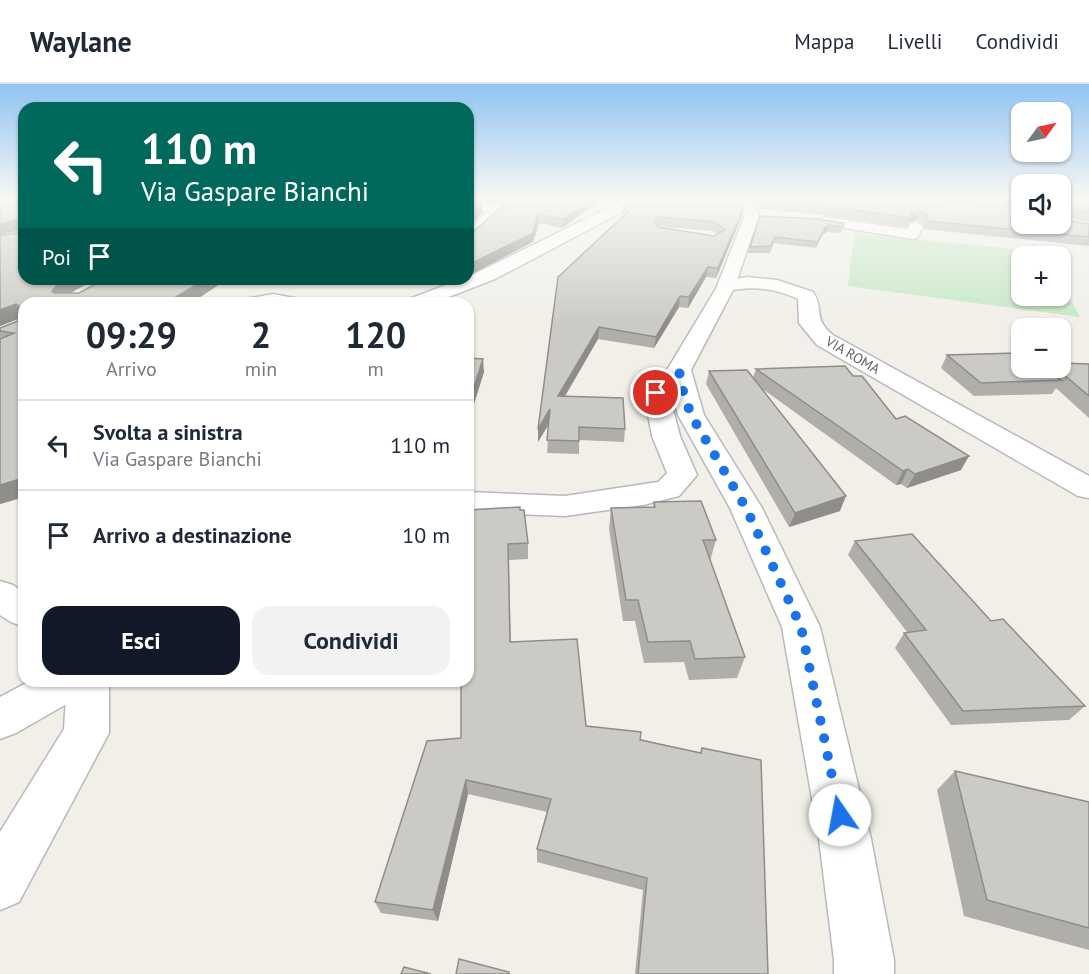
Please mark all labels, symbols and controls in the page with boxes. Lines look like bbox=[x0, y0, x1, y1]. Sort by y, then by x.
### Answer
text: Waylane bbox=[30, 23, 132, 60]
text: Mappa bbox=[794, 28, 854, 55]
text: Livelli bbox=[887, 28, 942, 55]
text: Condividi bbox=[975, 28, 1059, 55]
north arrow bbox=[1011, 102, 1071, 162]
map controls bbox=[1011, 102, 1071, 378]
text: 110 m bbox=[141, 121, 257, 176]
icon: left bbox=[42, 126, 120, 204]
text: Via Gaspare Bianchi bbox=[141, 174, 369, 208]
button: sound bbox=[1011, 174, 1071, 234]
icon: arrive bbox=[83, 240, 116, 273]
text: Poi bbox=[42, 243, 71, 271]
button: + bbox=[1011, 246, 1071, 306]
text: 09:29 bbox=[86, 311, 177, 358]
text: 2 bbox=[251, 311, 271, 358]
text: 120 bbox=[345, 311, 406, 358]
button: − bbox=[1011, 318, 1071, 378]
street label: VIA ROMA bbox=[822, 332, 884, 378]
text: Arrivo bbox=[106, 356, 157, 382]
text: min bbox=[245, 356, 277, 382]
text: m bbox=[368, 356, 384, 382]
pin bbox=[630, 367, 681, 418]
icon: arrive bbox=[639, 376, 672, 409]
text: Svolta a sinistra bbox=[93, 418, 243, 446]
icon: left bbox=[42, 429, 75, 462]
text: 110 m bbox=[390, 431, 450, 459]
text: Via Gaspare Bianchi bbox=[93, 446, 262, 472]
icon: arrive bbox=[42, 519, 75, 552]
text: Arrivo a destinazione bbox=[93, 521, 292, 549]
text: 10 m bbox=[402, 521, 450, 549]
button: Esci bbox=[42, 606, 240, 675]
button: Condividi bbox=[252, 606, 450, 675]
position arrow bbox=[808, 783, 872, 847]

